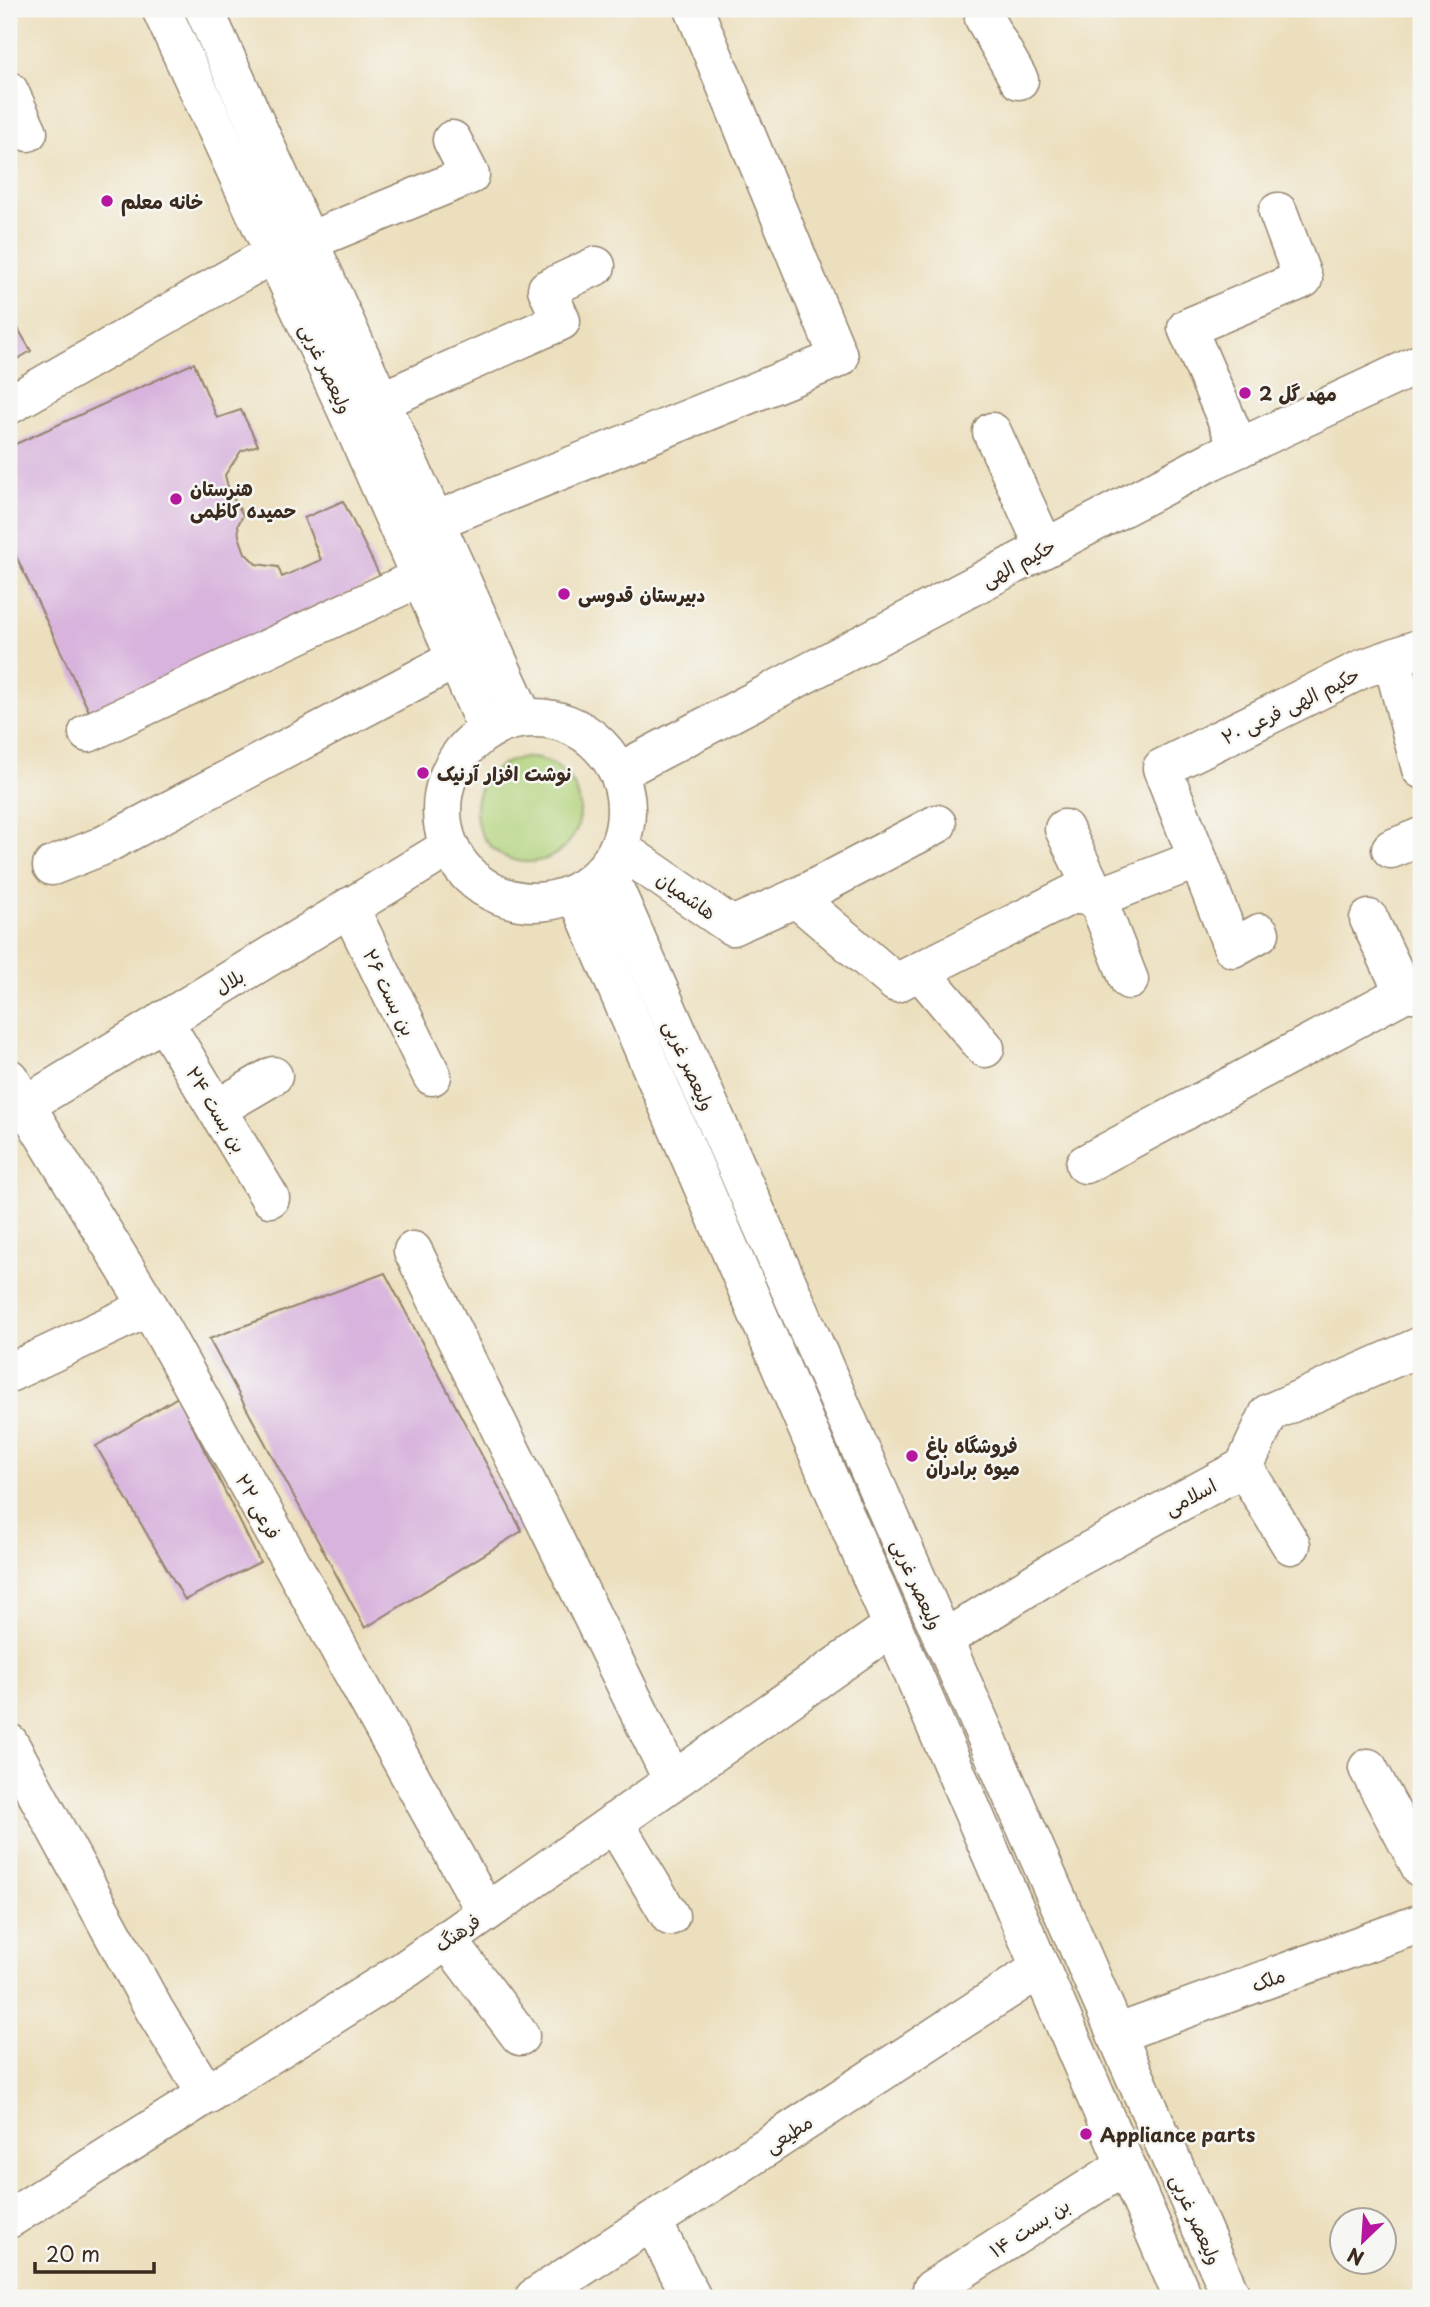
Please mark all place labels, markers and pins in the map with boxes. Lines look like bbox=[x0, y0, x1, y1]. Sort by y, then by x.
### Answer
place label: خانه معلم bbox=[121, 187, 203, 217]
marker: خانه معلم bbox=[99, 193, 115, 209]
place label: مهد گل 2 bbox=[1259, 379, 1337, 407]
marker: مهد گل 2 bbox=[1237, 385, 1253, 401]
place label: هنرستان حمیده کاظمی bbox=[190, 474, 296, 524]
marker: هنرستان حمیده کاظمی bbox=[168, 491, 184, 507]
place label: دبیرستان قدوسی bbox=[578, 580, 705, 608]
marker: دبیرستان قدوسی bbox=[556, 586, 572, 602]
place label: نوشت افزار آرنیک bbox=[437, 759, 571, 787]
marker: نوشت افزار آرنیک bbox=[415, 765, 431, 781]
place label: فروشگاه باغ میوه برادران bbox=[926, 1431, 1020, 1481]
marker: فروشگاه باغ میوه برادران bbox=[904, 1448, 920, 1464]
place label: Appliance parts bbox=[1100, 2120, 1255, 2148]
marker: Appliance parts bbox=[1078, 2126, 1094, 2142]

